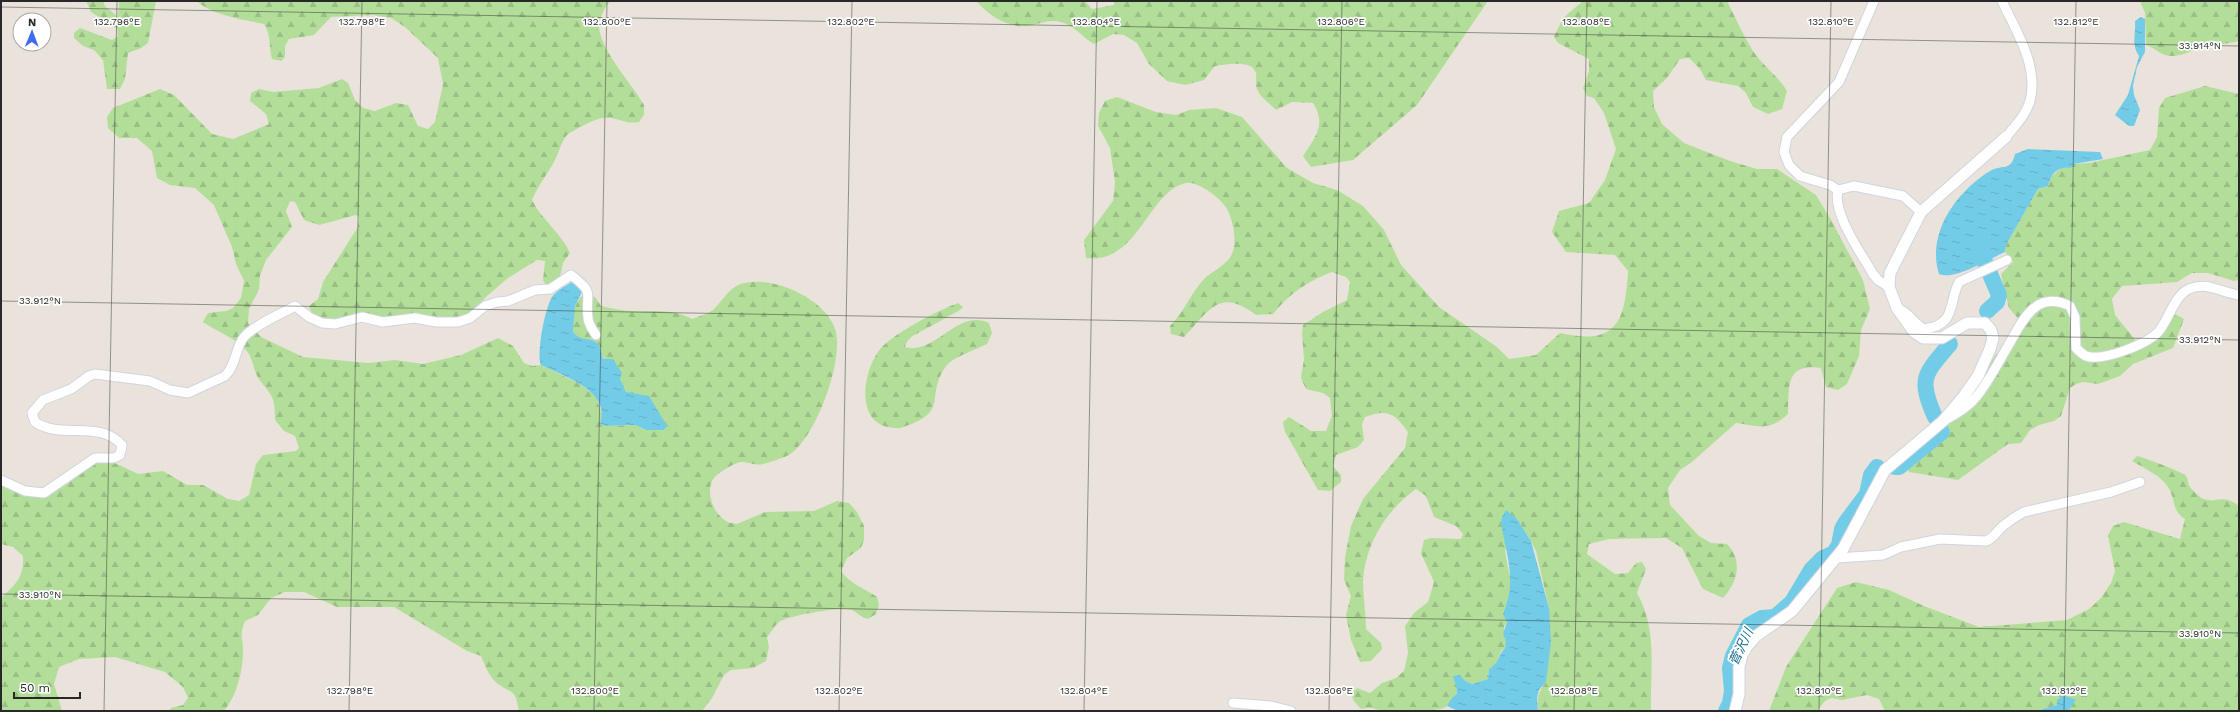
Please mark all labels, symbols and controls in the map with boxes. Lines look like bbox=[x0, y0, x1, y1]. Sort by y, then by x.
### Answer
north arrow bbox=[12, 12, 52, 52]
text: N bbox=[28, 16, 36, 29]
text: 132.796°E bbox=[94, 16, 140, 27]
text: 132.798°E bbox=[339, 16, 385, 27]
text: 132.800°E bbox=[583, 16, 631, 27]
text: 132.802°E bbox=[827, 16, 875, 27]
text: 132.804°E bbox=[1072, 16, 1120, 27]
text: 132.806°E bbox=[1317, 16, 1365, 27]
text: 132.808°E bbox=[1562, 16, 1610, 27]
text: 132.810°E bbox=[1808, 16, 1854, 27]
text: 132.812°E bbox=[2053, 16, 2099, 27]
text: 33.914°N bbox=[2179, 40, 2221, 51]
text: 33.912°N bbox=[19, 295, 61, 306]
text: 33.912°N bbox=[2179, 334, 2221, 345]
text: 33.910°N bbox=[19, 589, 61, 600]
water label: 菅沢川 bbox=[1726, 624, 1757, 668]
text: 33.910°N bbox=[2179, 628, 2221, 639]
scale bar bbox=[14, 674, 80, 700]
text: 50 m bbox=[20, 681, 50, 695]
text: 132.798°E bbox=[327, 685, 373, 696]
text: 132.800°E bbox=[571, 685, 619, 696]
text: 132.802°E bbox=[815, 685, 863, 696]
text: 132.804°E bbox=[1060, 685, 1108, 696]
text: 132.806°E bbox=[1305, 685, 1353, 696]
text: 132.808°E bbox=[1550, 685, 1598, 696]
text: 132.810°E bbox=[1796, 685, 1842, 696]
text: 132.812°E bbox=[2041, 685, 2087, 696]

